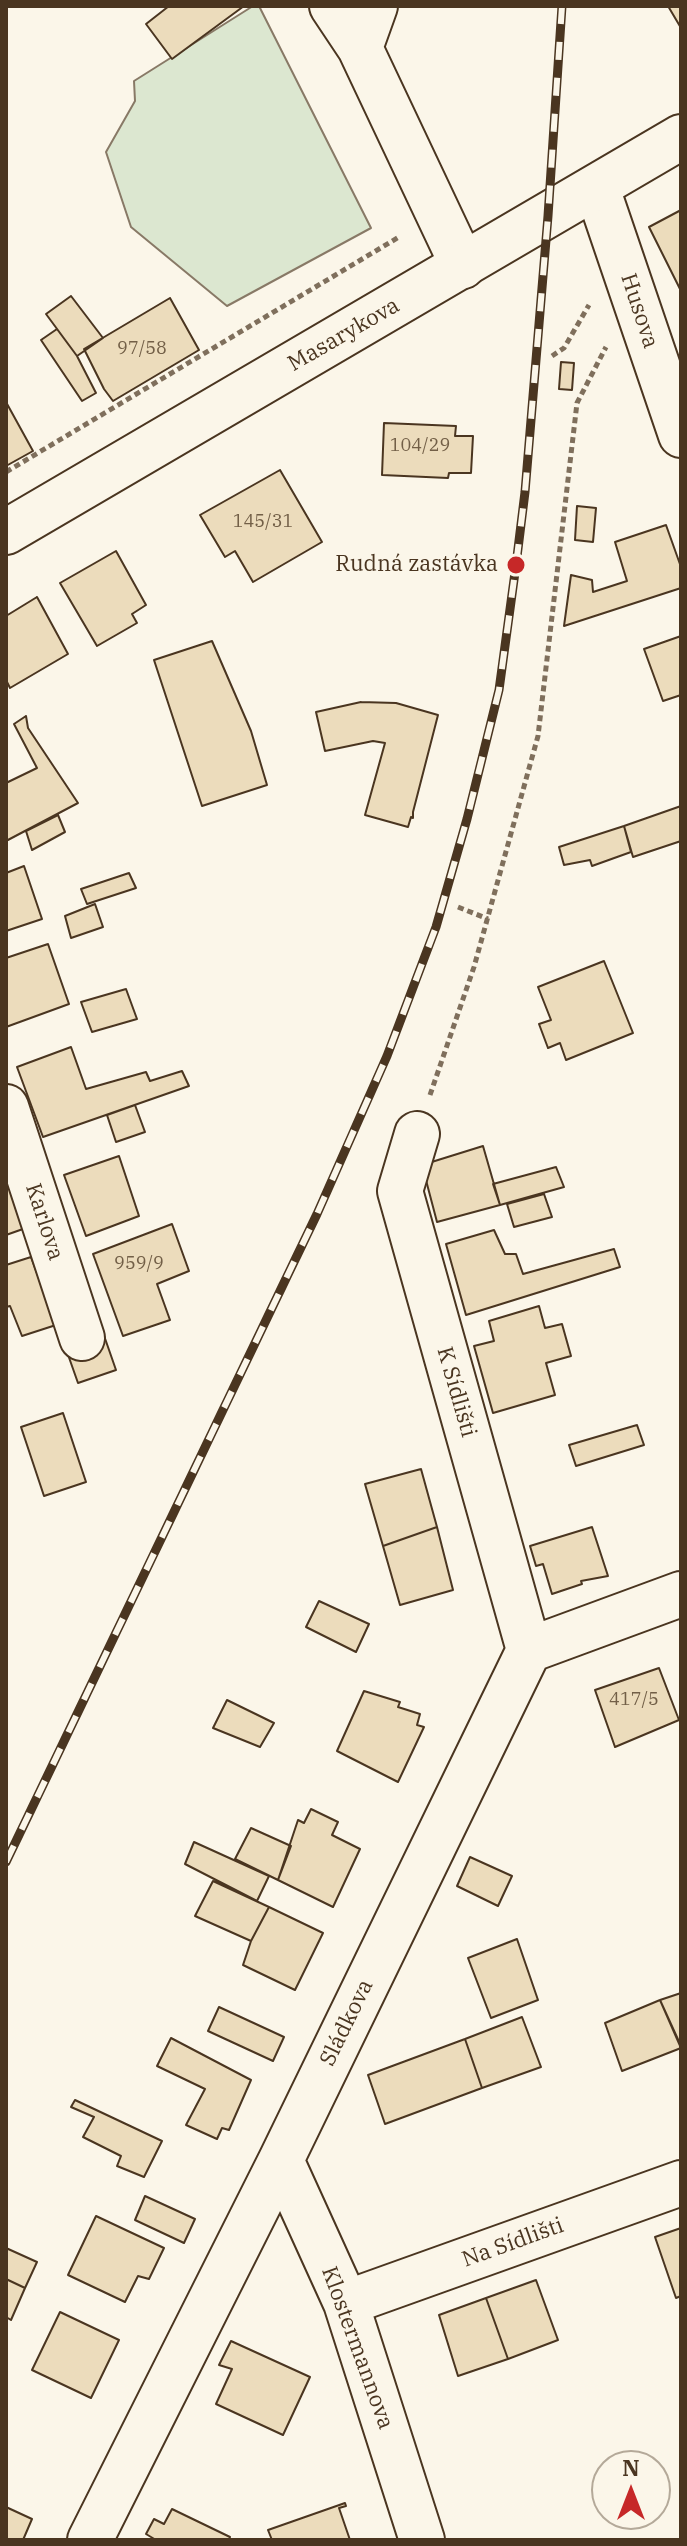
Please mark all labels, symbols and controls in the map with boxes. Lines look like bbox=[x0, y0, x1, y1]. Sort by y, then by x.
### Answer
street label: Husova bbox=[614, 270, 664, 352]
street label: Masarykova bbox=[284, 292, 404, 378]
house number: 97/58 bbox=[117, 338, 167, 360]
house number: 104/29 bbox=[390, 435, 450, 457]
house number: 145/31 bbox=[233, 511, 293, 533]
place label: Rudná zastávka bbox=[335, 552, 498, 578]
marker: Rudná zastávka bbox=[505, 554, 527, 576]
street label: Karlova bbox=[19, 1180, 69, 1264]
house number: 959/9 bbox=[114, 1253, 164, 1275]
street label: K Sídlišti bbox=[431, 1344, 481, 1440]
house number: 417/5 bbox=[609, 1689, 659, 1711]
street label: Sládkova bbox=[315, 1975, 379, 2071]
street label: Na Sídlišti bbox=[459, 2212, 567, 2274]
street label: Klostermannova bbox=[315, 2263, 399, 2433]
north arrow bbox=[591, 2450, 671, 2530]
text: N bbox=[622, 2453, 640, 2482]

